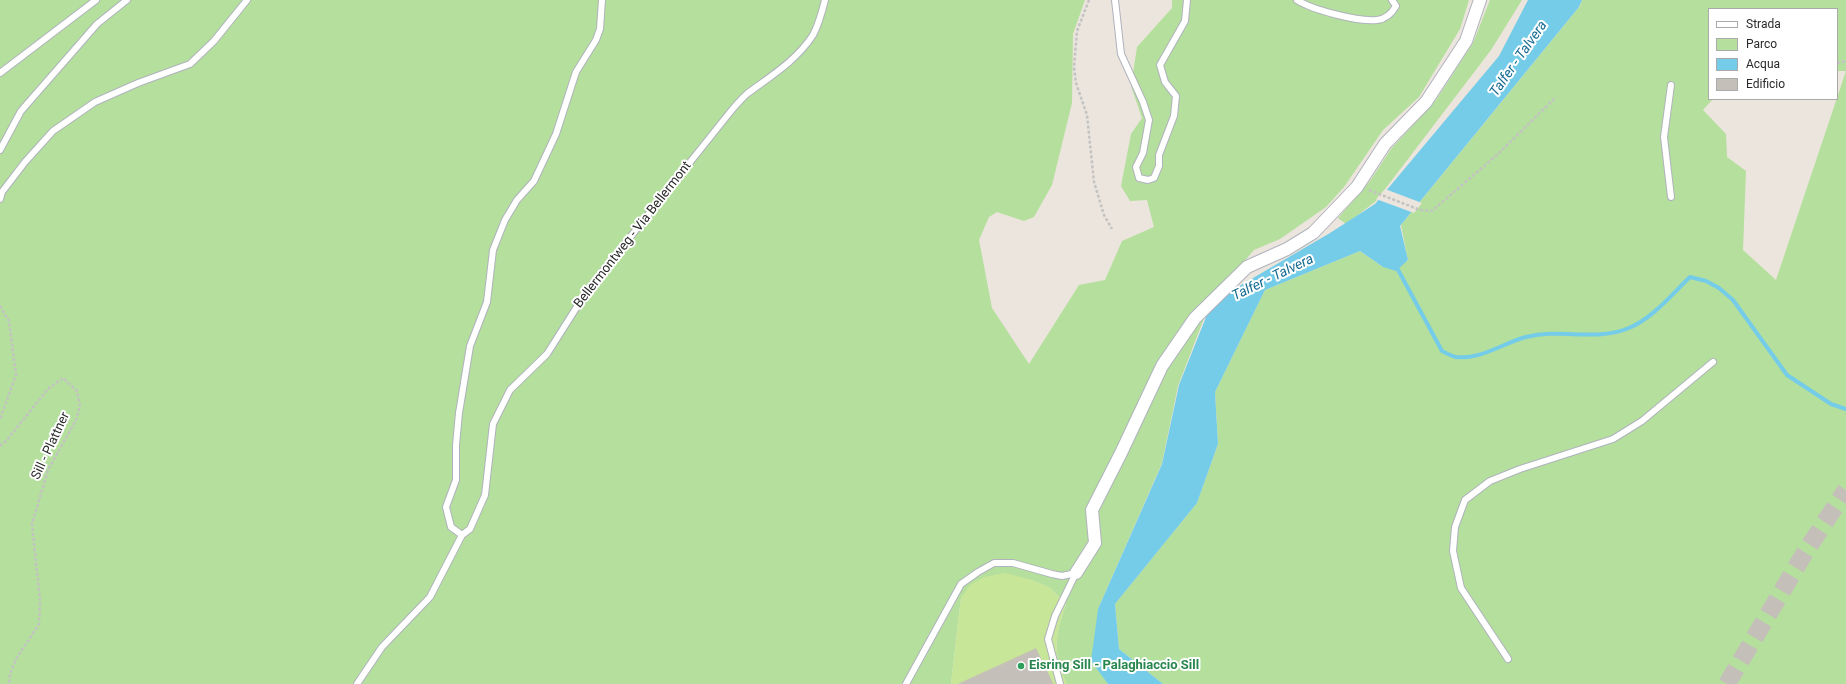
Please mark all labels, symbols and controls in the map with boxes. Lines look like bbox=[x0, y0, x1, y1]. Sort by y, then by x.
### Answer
legend bbox=[1708, 8, 1838, 100]
text: Strada bbox=[1746, 17, 1781, 31]
water label: Talfer - Talvera bbox=[1487, 18, 1551, 100]
text: Parco bbox=[1746, 37, 1777, 51]
text: Acqua bbox=[1746, 57, 1780, 71]
text: Edificio bbox=[1746, 77, 1785, 91]
street label: Bellermontweg - Via Bellermont bbox=[571, 159, 695, 311]
water label: Talfer - Talvera bbox=[1230, 251, 1316, 305]
street label: Sill - Plattner bbox=[29, 410, 73, 482]
place label: Eisring Sill - Palaghiaccio Sill bbox=[1029, 658, 1199, 674]
marker: Eisring Sill - Palaghiaccio Sill bbox=[1016, 661, 1026, 671]

